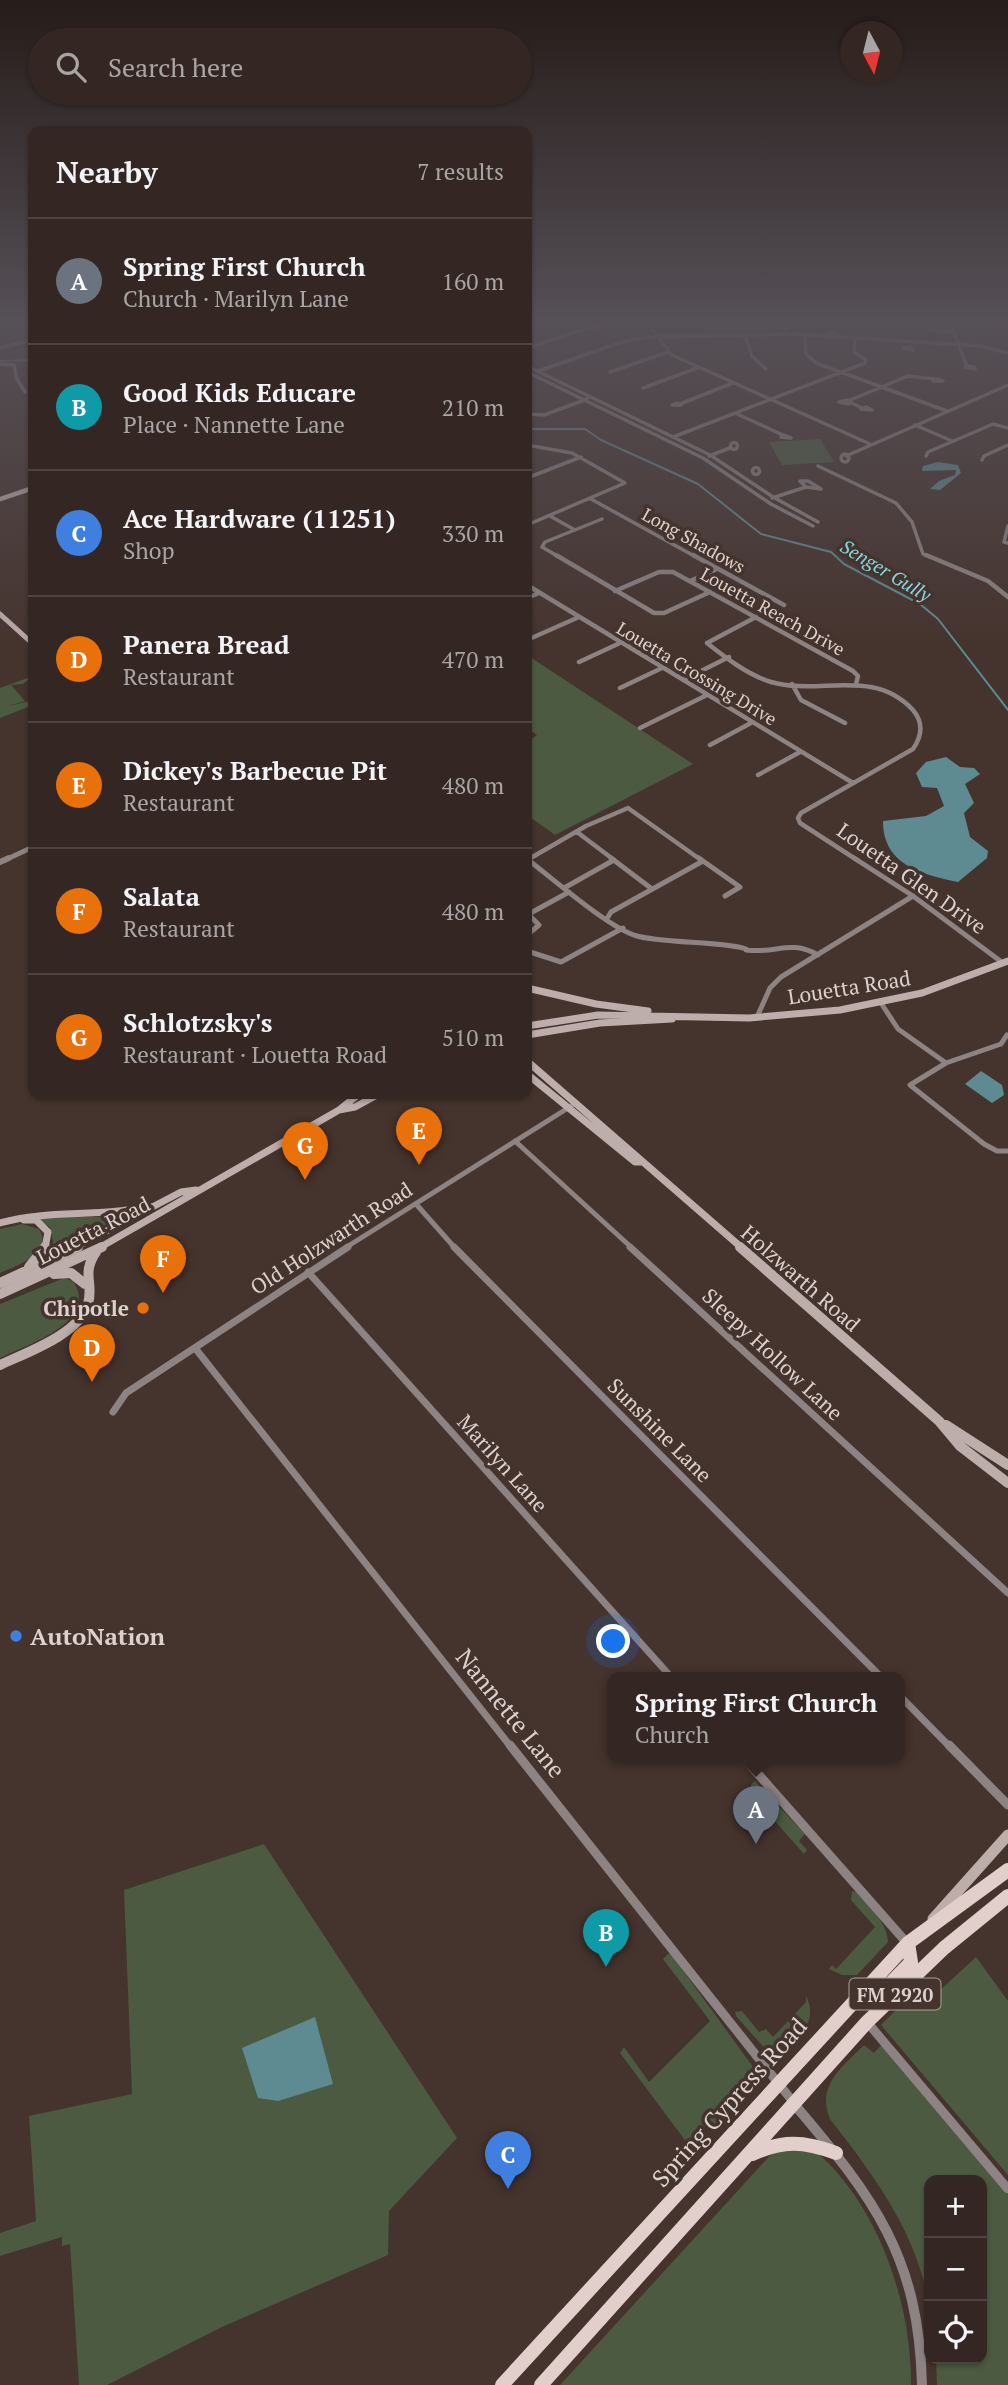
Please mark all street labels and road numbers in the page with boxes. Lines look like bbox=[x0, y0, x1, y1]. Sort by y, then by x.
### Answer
street label: Long Shadows bbox=[638, 502, 750, 578]
street label: Louetta Reach Drive bbox=[697, 561, 849, 661]
street label: Louetta Crossing Drive bbox=[612, 616, 782, 730]
street label: Louetta Glen Drive bbox=[832, 816, 992, 940]
street label: Louetta Road bbox=[786, 963, 913, 1011]
street label: Old Holzwarth Road bbox=[245, 1175, 418, 1301]
street label: Louetta Road bbox=[31, 1189, 155, 1271]
street label: Holzwarth Road bbox=[735, 1218, 867, 1338]
street label: Sleepy Hollow Lane bbox=[697, 1282, 849, 1426]
street label: Sunshine Lane bbox=[602, 1372, 718, 1488]
street label: Marilyn Lane bbox=[451, 1408, 555, 1518]
street label: Nannette Lane bbox=[449, 1642, 573, 1784]
road number: FM 2920 bbox=[850, 1978, 940, 2010]
street label: Spring Cypress Road bbox=[644, 2010, 814, 2194]

